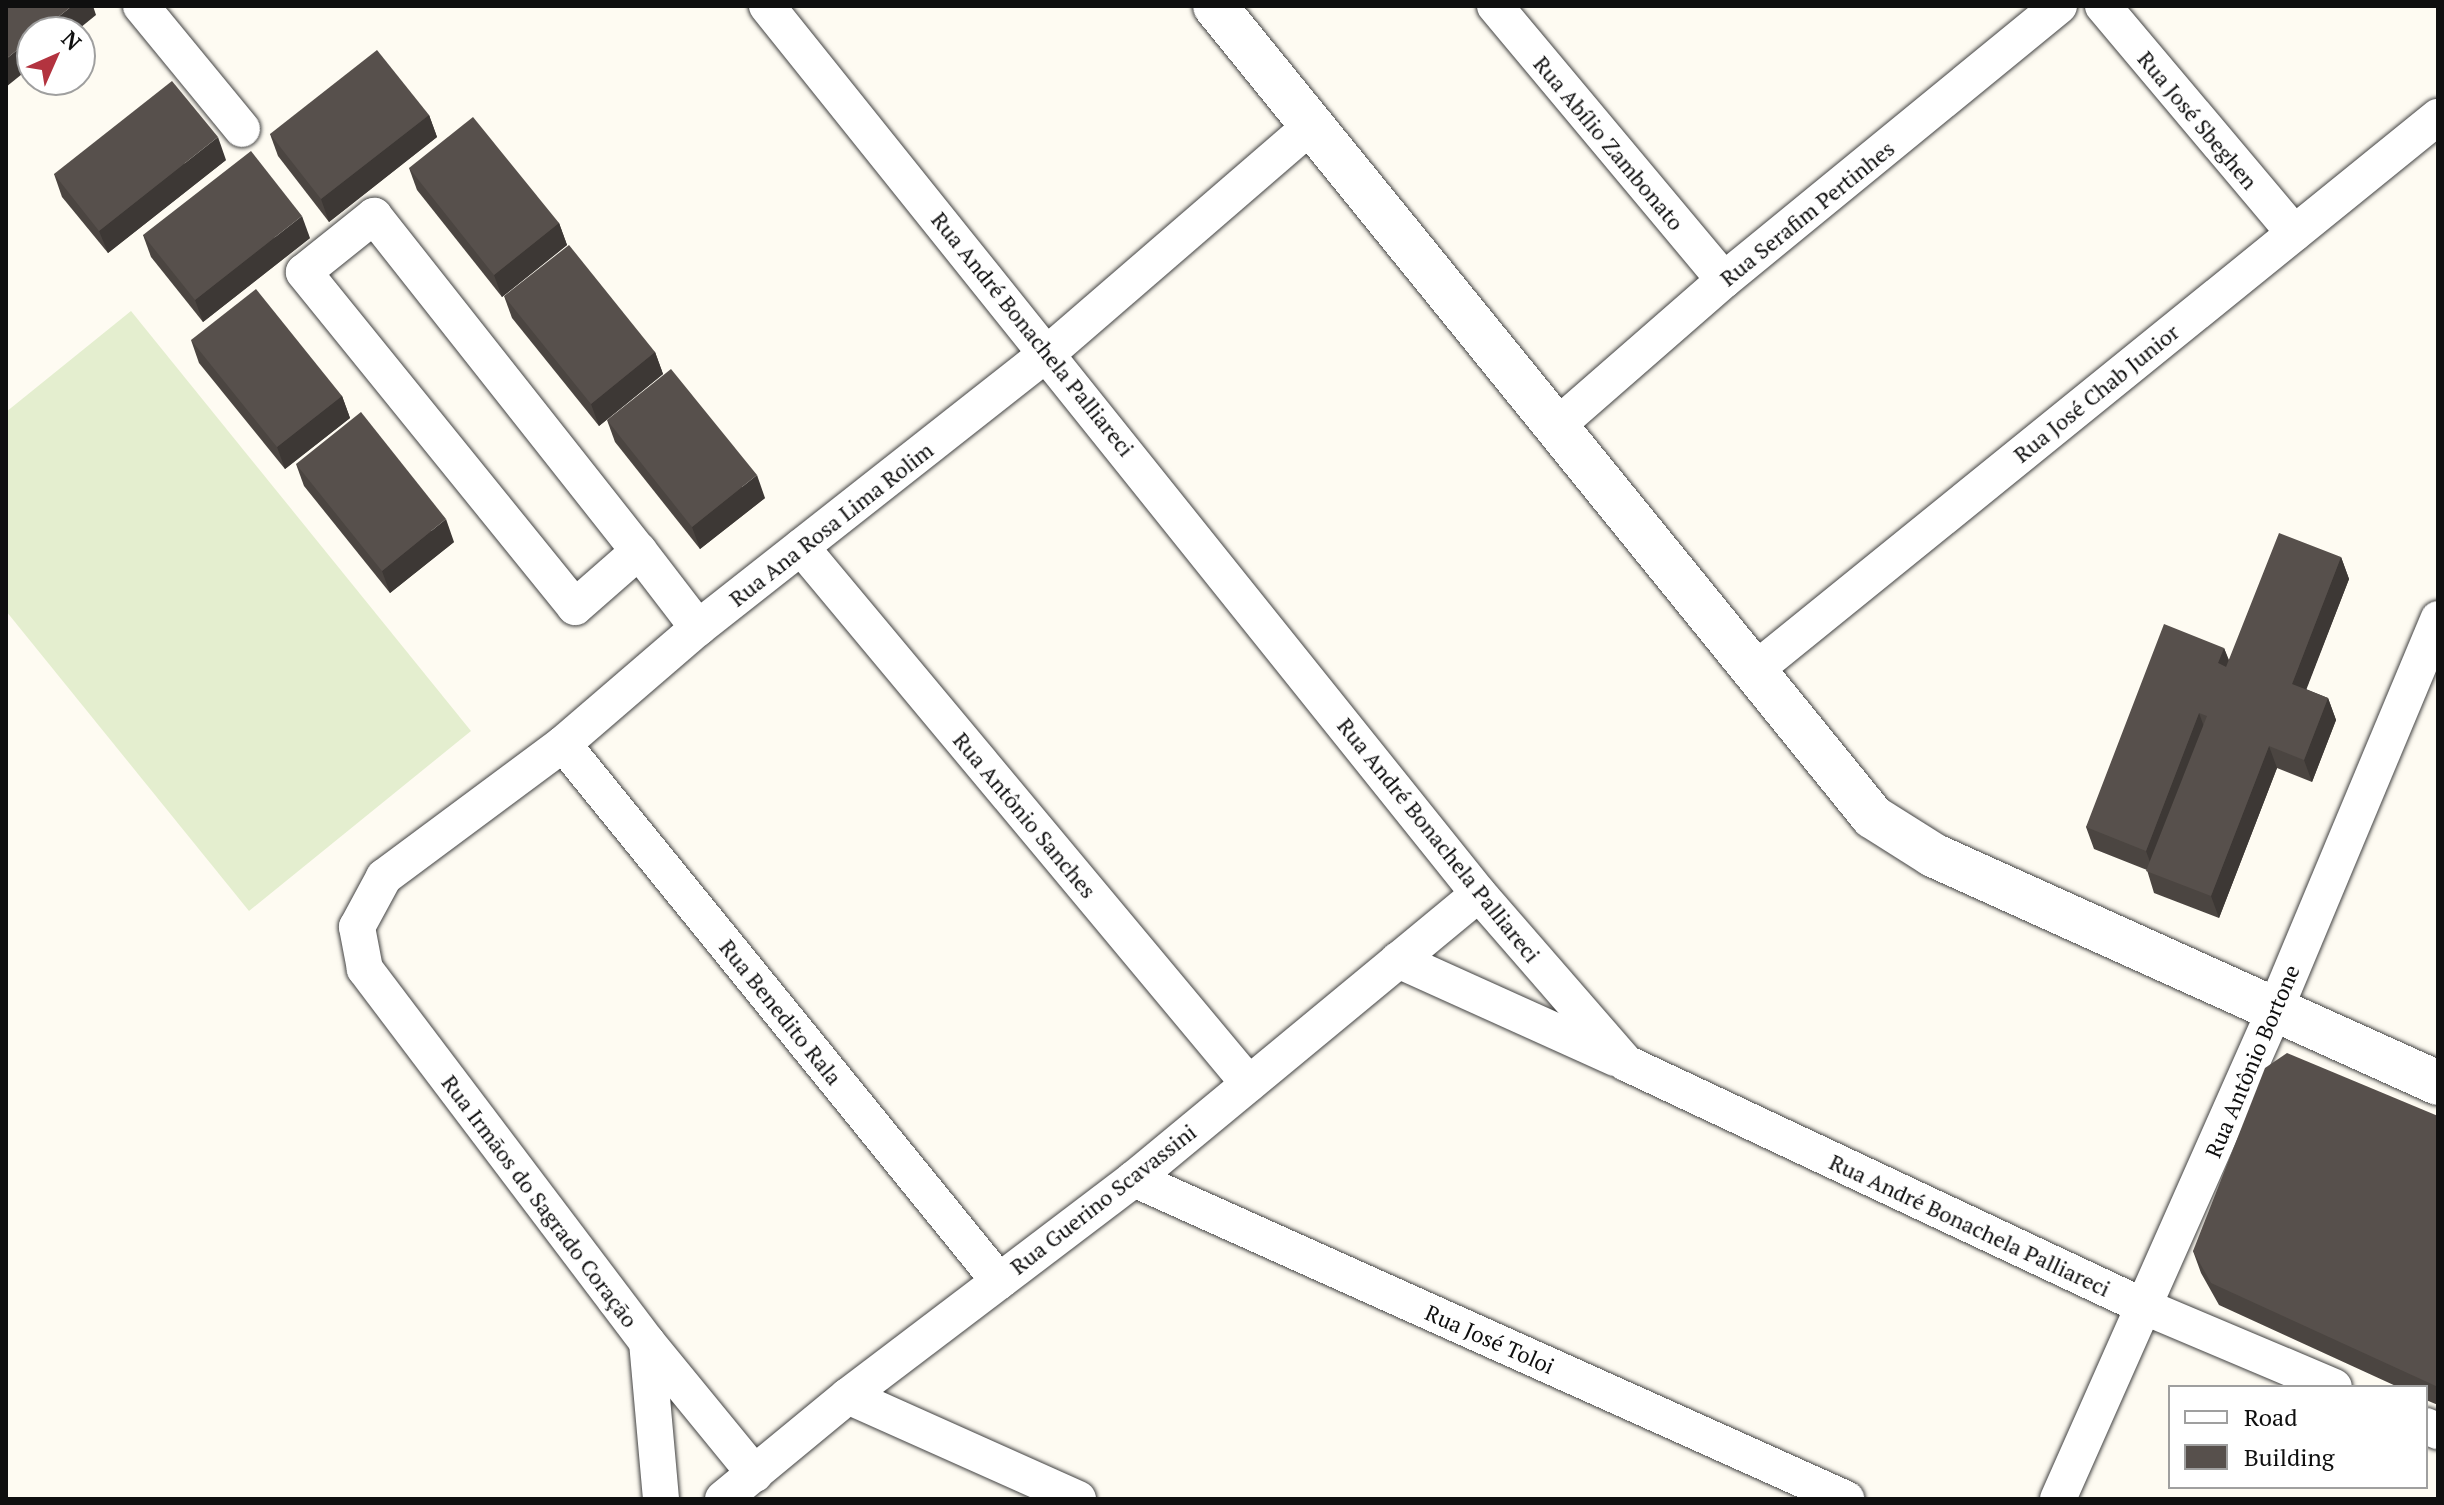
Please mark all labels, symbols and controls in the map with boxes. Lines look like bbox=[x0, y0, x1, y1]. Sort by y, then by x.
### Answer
north arrow bbox=[16, 16, 96, 96]
text: N bbox=[56, 24, 88, 56]
street label: Rua José Sbeghen bbox=[2133, 46, 2263, 194]
street label: Rua Abílio Zambonato bbox=[1528, 50, 1690, 236]
street label: Rua Serafim Pertinhes bbox=[1715, 135, 1899, 291]
street label: Rua André Bonachela Palliareci bbox=[926, 206, 1140, 462]
street label: Rua José Chab Junior bbox=[2008, 318, 2184, 468]
street label: Rua Ana Rosa Lima Rolim bbox=[724, 436, 938, 612]
street label: Rua André Bonachela Palliareci bbox=[1332, 712, 1546, 968]
street label: Rua Antônio Sanches bbox=[948, 727, 1102, 903]
street label: Rua Benedito Rala bbox=[714, 934, 848, 1090]
street label: Rua Antônio Bortone bbox=[2199, 960, 2305, 1162]
street label: Rua Irmãos do Sagrado Coração bbox=[437, 1070, 643, 1332]
street label: Rua Guerino Scavassini bbox=[1005, 1118, 1201, 1280]
street label: Rua André Bonachela Palliareci bbox=[1825, 1148, 2115, 1302]
street label: Rua José Toloi bbox=[1421, 1299, 1559, 1379]
legend bbox=[2168, 1385, 2428, 1489]
text: Road bbox=[2244, 1401, 2298, 1433]
text: Building bbox=[2244, 1441, 2334, 1473]

